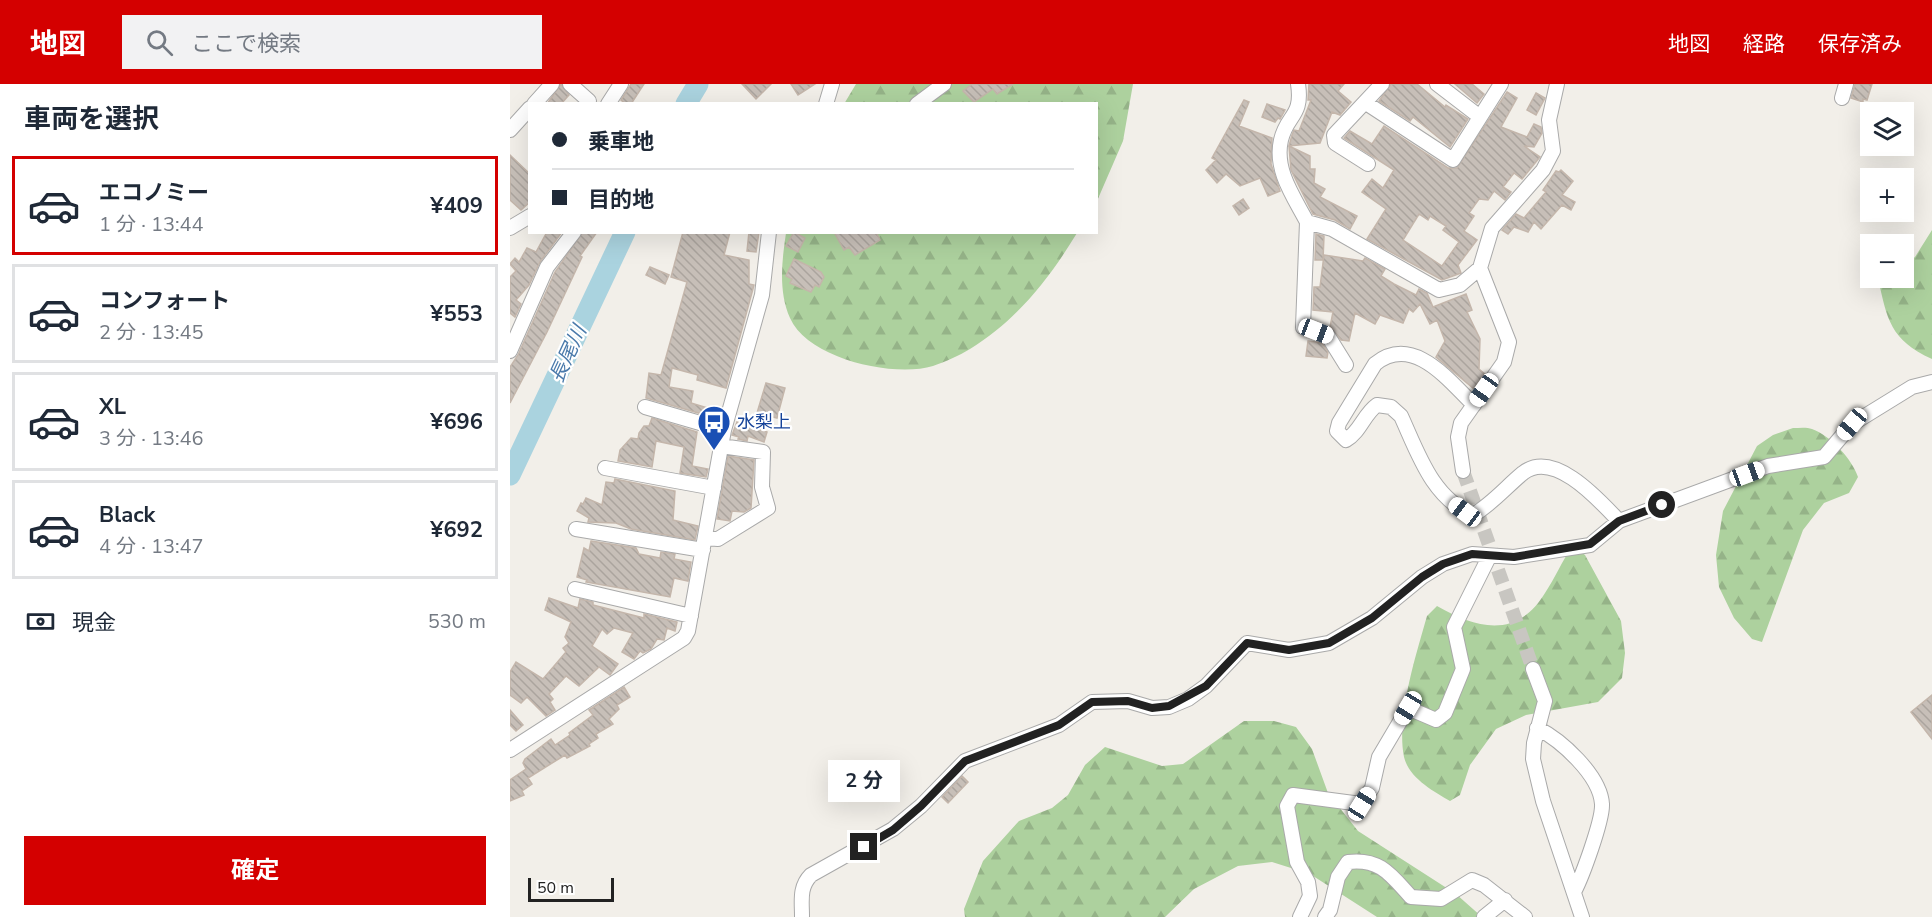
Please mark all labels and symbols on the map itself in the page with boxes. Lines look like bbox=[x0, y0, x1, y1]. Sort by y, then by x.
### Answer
car bbox=[1296, 316, 1336, 346]
water label: 長尾川 bbox=[543, 319, 594, 387]
car bbox=[1466, 370, 1502, 410]
bus stop icon: 水梨上 bbox=[696, 404, 732, 451]
car bbox=[1834, 404, 1870, 444]
place label: 水梨上 bbox=[737, 410, 791, 434]
car bbox=[1727, 459, 1767, 489]
route start bbox=[1648, 491, 1675, 518]
car bbox=[1445, 494, 1485, 530]
car bbox=[1391, 688, 1425, 728]
callout: 2 分 bbox=[828, 760, 900, 802]
car bbox=[1345, 784, 1379, 824]
route end bbox=[850, 833, 877, 860]
scale bar bbox=[528, 875, 614, 902]

